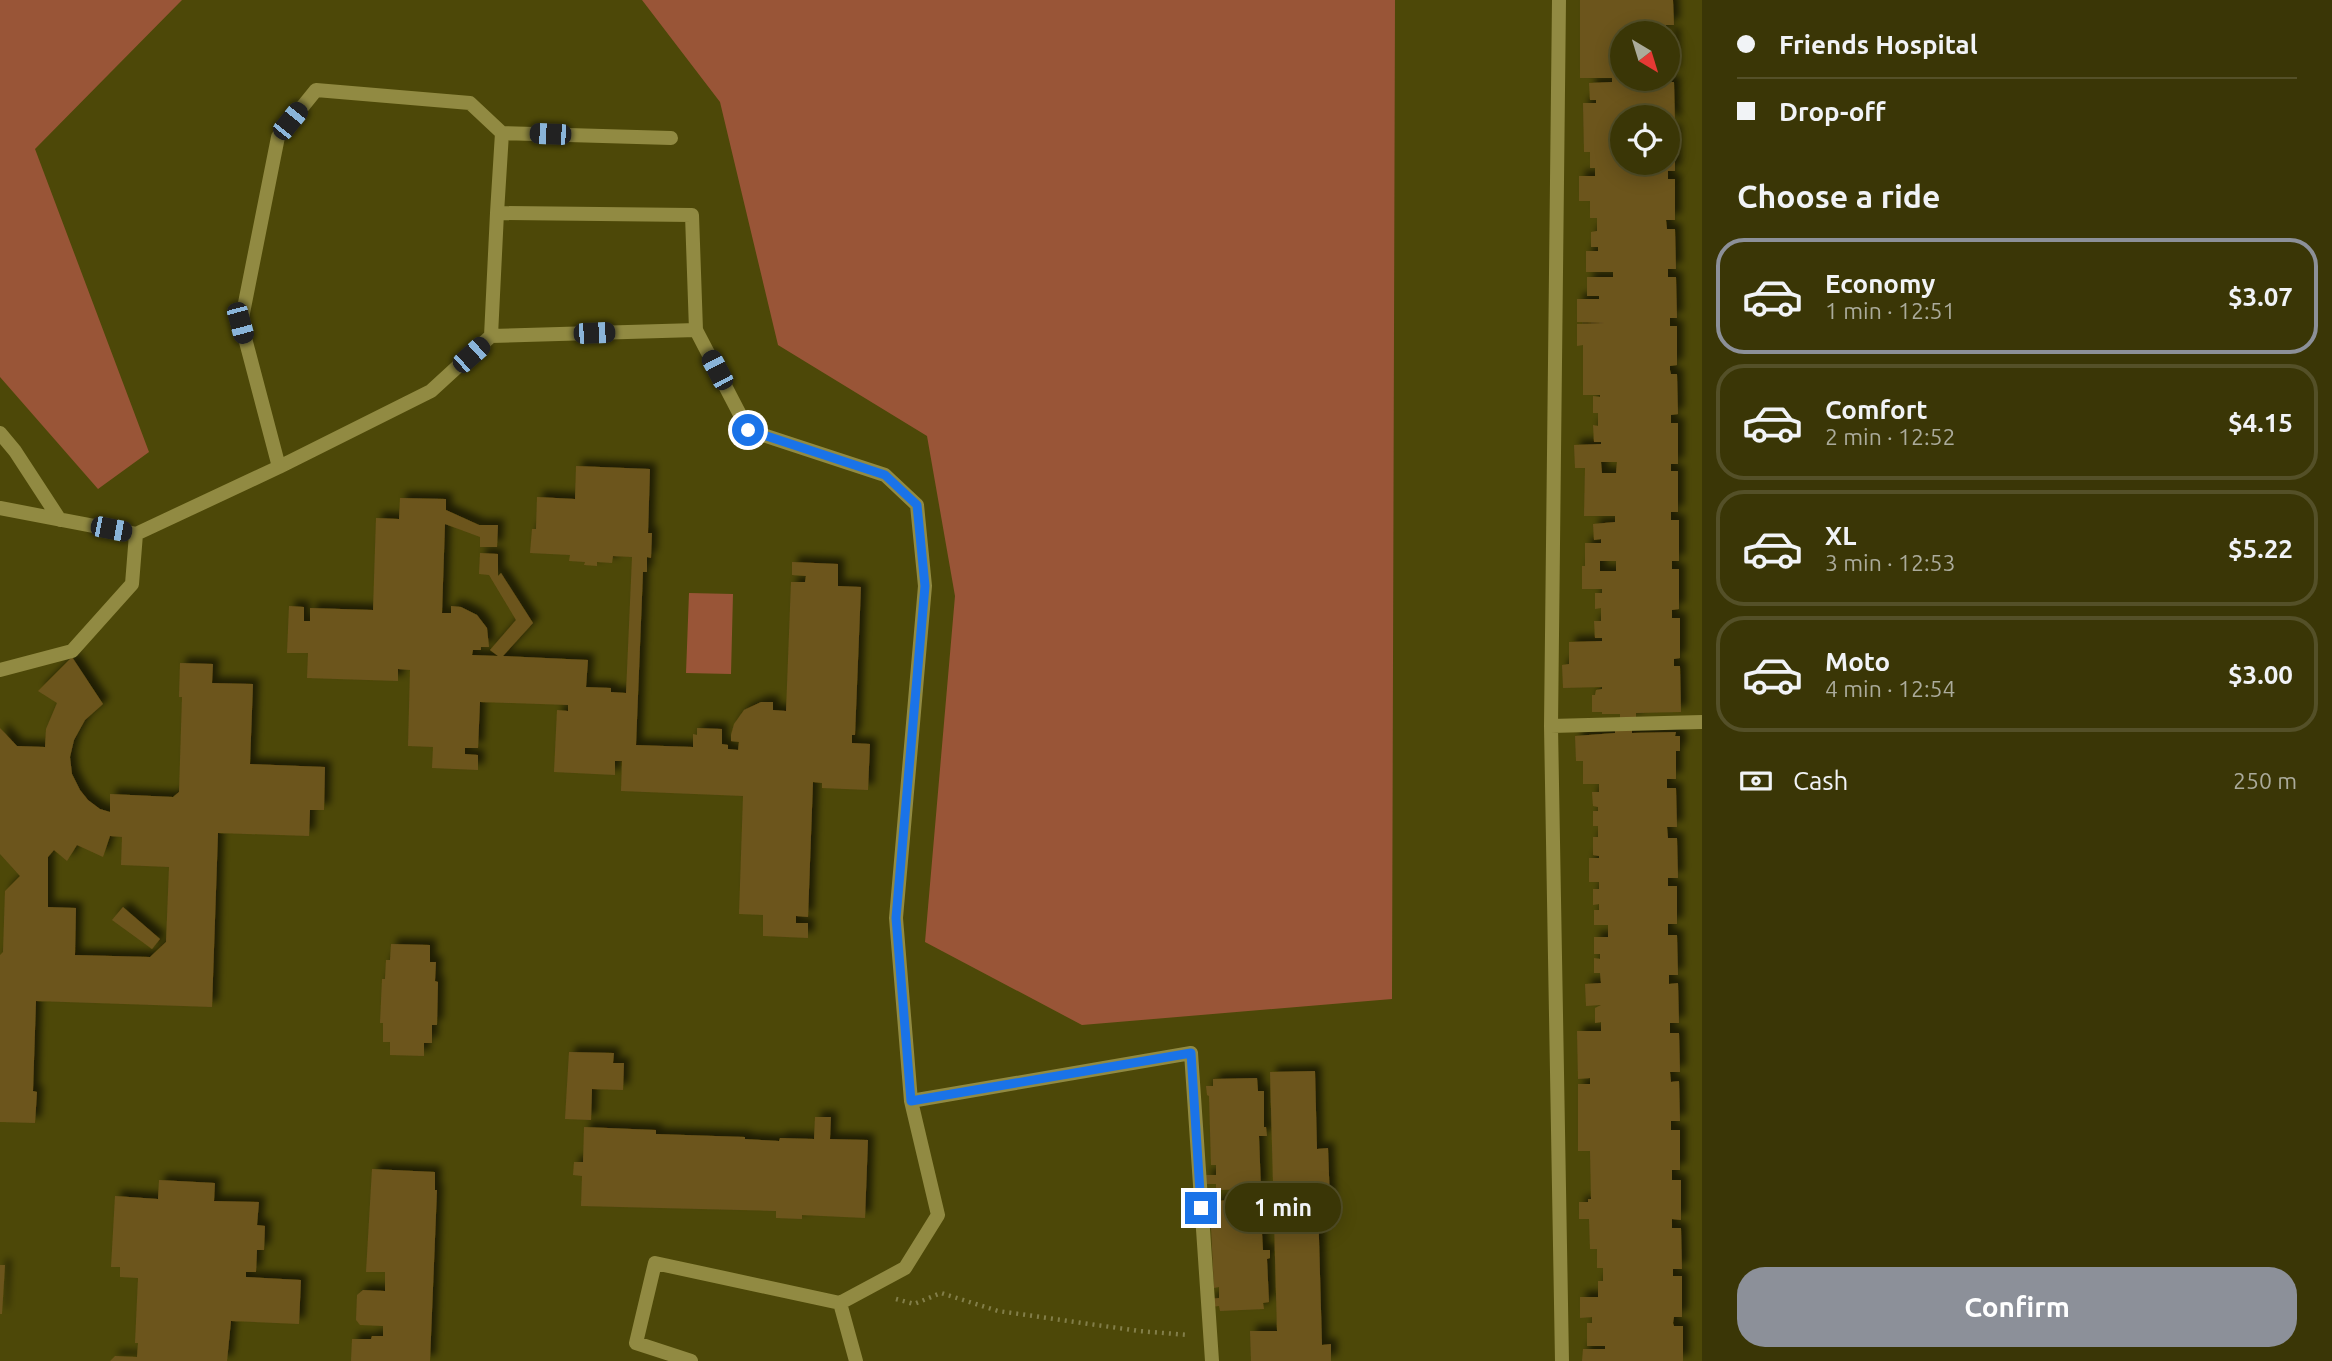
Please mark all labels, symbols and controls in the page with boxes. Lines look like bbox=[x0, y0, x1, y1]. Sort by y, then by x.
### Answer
north arrow bbox=[1610, 21, 1680, 91]
map controls bbox=[1610, 21, 1680, 175]
text: Friends Hospital bbox=[1779, 30, 1978, 59]
text: Drop-off bbox=[1779, 97, 1886, 126]
car bbox=[269, 98, 312, 144]
button: locate bbox=[1610, 105, 1680, 175]
car bbox=[529, 123, 572, 145]
text: Choose a ride bbox=[1737, 178, 1940, 214]
icon: car bbox=[1741, 265, 1804, 328]
text: Economy bbox=[1825, 269, 1935, 298]
text: $3.07 bbox=[2228, 282, 2293, 311]
text: 1 min · 12:51 bbox=[1825, 298, 1956, 323]
car bbox=[225, 300, 256, 346]
car bbox=[573, 322, 616, 344]
car bbox=[449, 333, 494, 377]
car bbox=[698, 347, 737, 393]
icon: car bbox=[1741, 391, 1804, 454]
text: Comfort bbox=[1825, 395, 1928, 424]
text: $4.15 bbox=[2228, 408, 2293, 437]
route start bbox=[732, 414, 764, 446]
text: 2 min · 12:52 bbox=[1825, 424, 1956, 449]
car bbox=[89, 515, 134, 543]
icon: car bbox=[1741, 517, 1804, 580]
text: XL bbox=[1825, 521, 1856, 550]
text: $5.22 bbox=[2228, 534, 2293, 563]
text: 3 min · 12:53 bbox=[1825, 550, 1956, 575]
icon: car bbox=[1741, 643, 1804, 706]
text: Moto bbox=[1825, 647, 1890, 676]
text: $3.00 bbox=[2228, 660, 2293, 689]
text: 4 min · 12:54 bbox=[1825, 676, 1956, 701]
icon: cash bbox=[1737, 762, 1775, 800]
text: Cash bbox=[1793, 766, 1848, 795]
text: 250 m bbox=[2233, 768, 2297, 793]
callout: 1 min bbox=[1226, 1184, 1341, 1232]
route end bbox=[1185, 1192, 1217, 1224]
text: 1 min bbox=[1254, 1195, 1312, 1220]
button: Confirm bbox=[1737, 1267, 2297, 1347]

